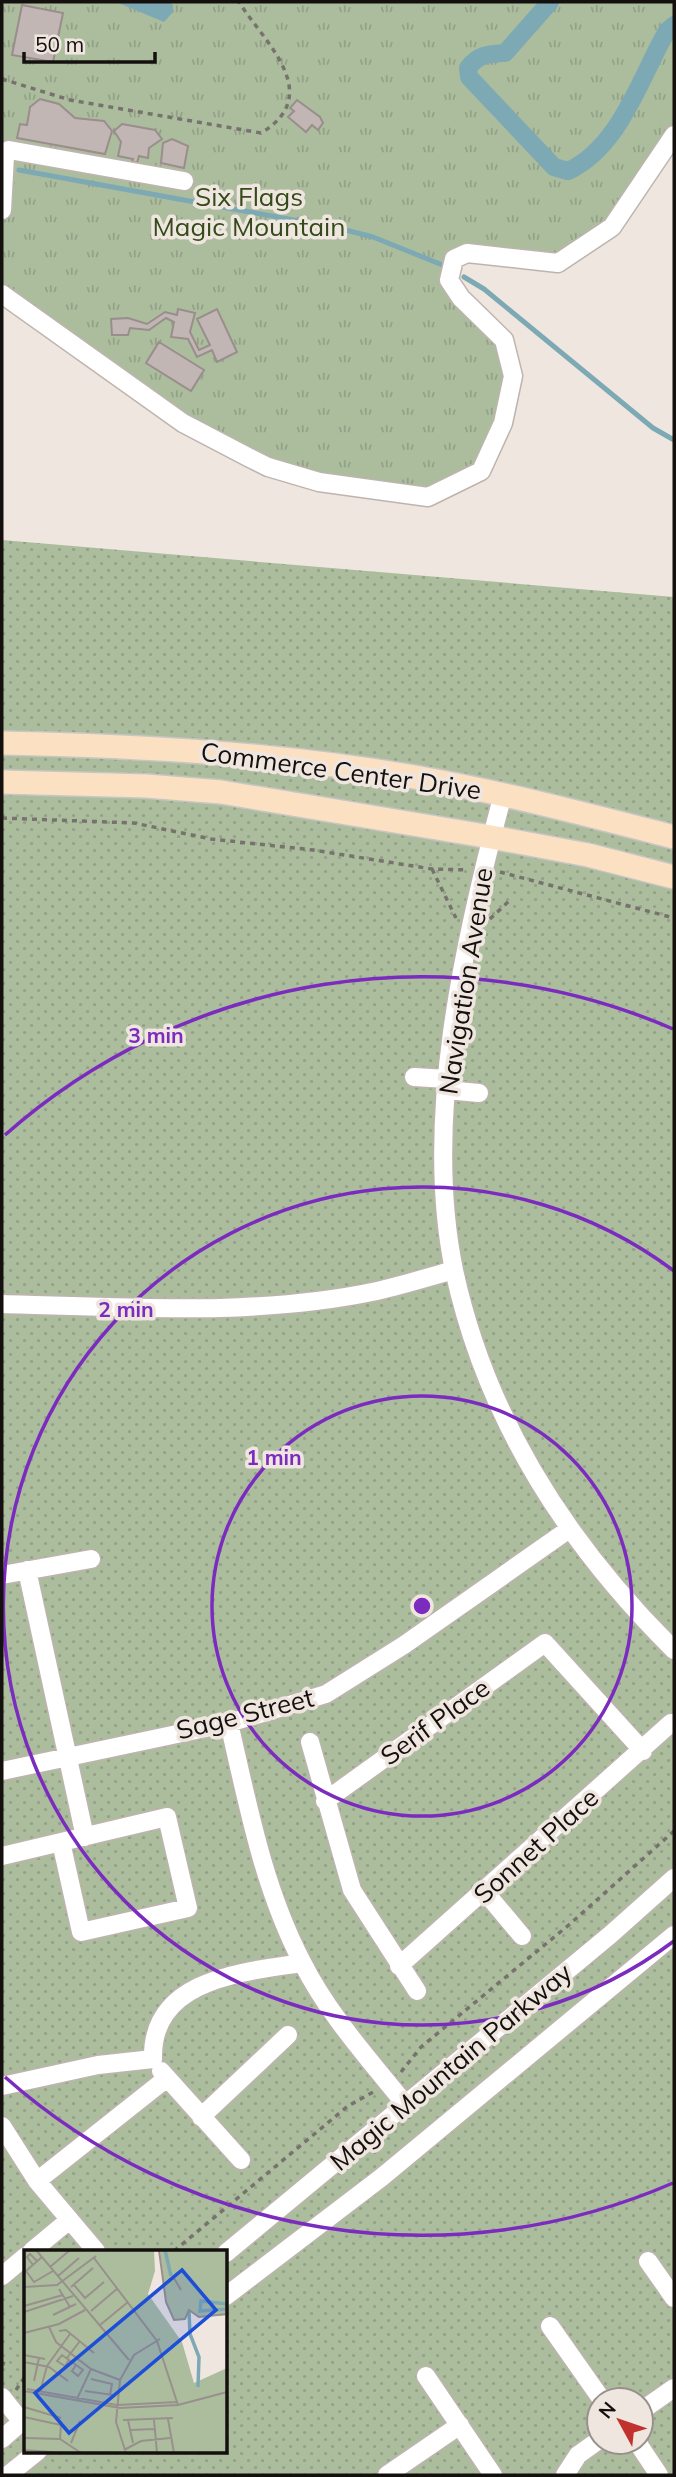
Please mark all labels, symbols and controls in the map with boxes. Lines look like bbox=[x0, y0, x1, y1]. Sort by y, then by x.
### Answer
scale bar bbox=[24, 21, 156, 65]
text: 50 m bbox=[35, 31, 84, 57]
park label: Six Flags Magic Mountain bbox=[153, 180, 345, 243]
street label: Commerce Center Drive bbox=[199, 734, 483, 807]
street label: Navigation Avenue bbox=[431, 865, 500, 1097]
text: 3 min bbox=[128, 1022, 184, 1048]
text: 2 min bbox=[98, 1296, 154, 1322]
text: 1 min bbox=[246, 1444, 302, 1470]
centre of rings bbox=[410, 1594, 434, 1618]
street label: Serif Place bbox=[374, 1671, 496, 1772]
street label: Sage Street bbox=[173, 1681, 317, 1746]
street label: Sonnet Place bbox=[466, 1781, 605, 1910]
street label: Magic Mountain Parkway bbox=[323, 1956, 578, 2177]
inset map bbox=[24, 2250, 228, 2452]
north arrow bbox=[585, 2386, 655, 2456]
text: N bbox=[593, 2397, 621, 2423]

